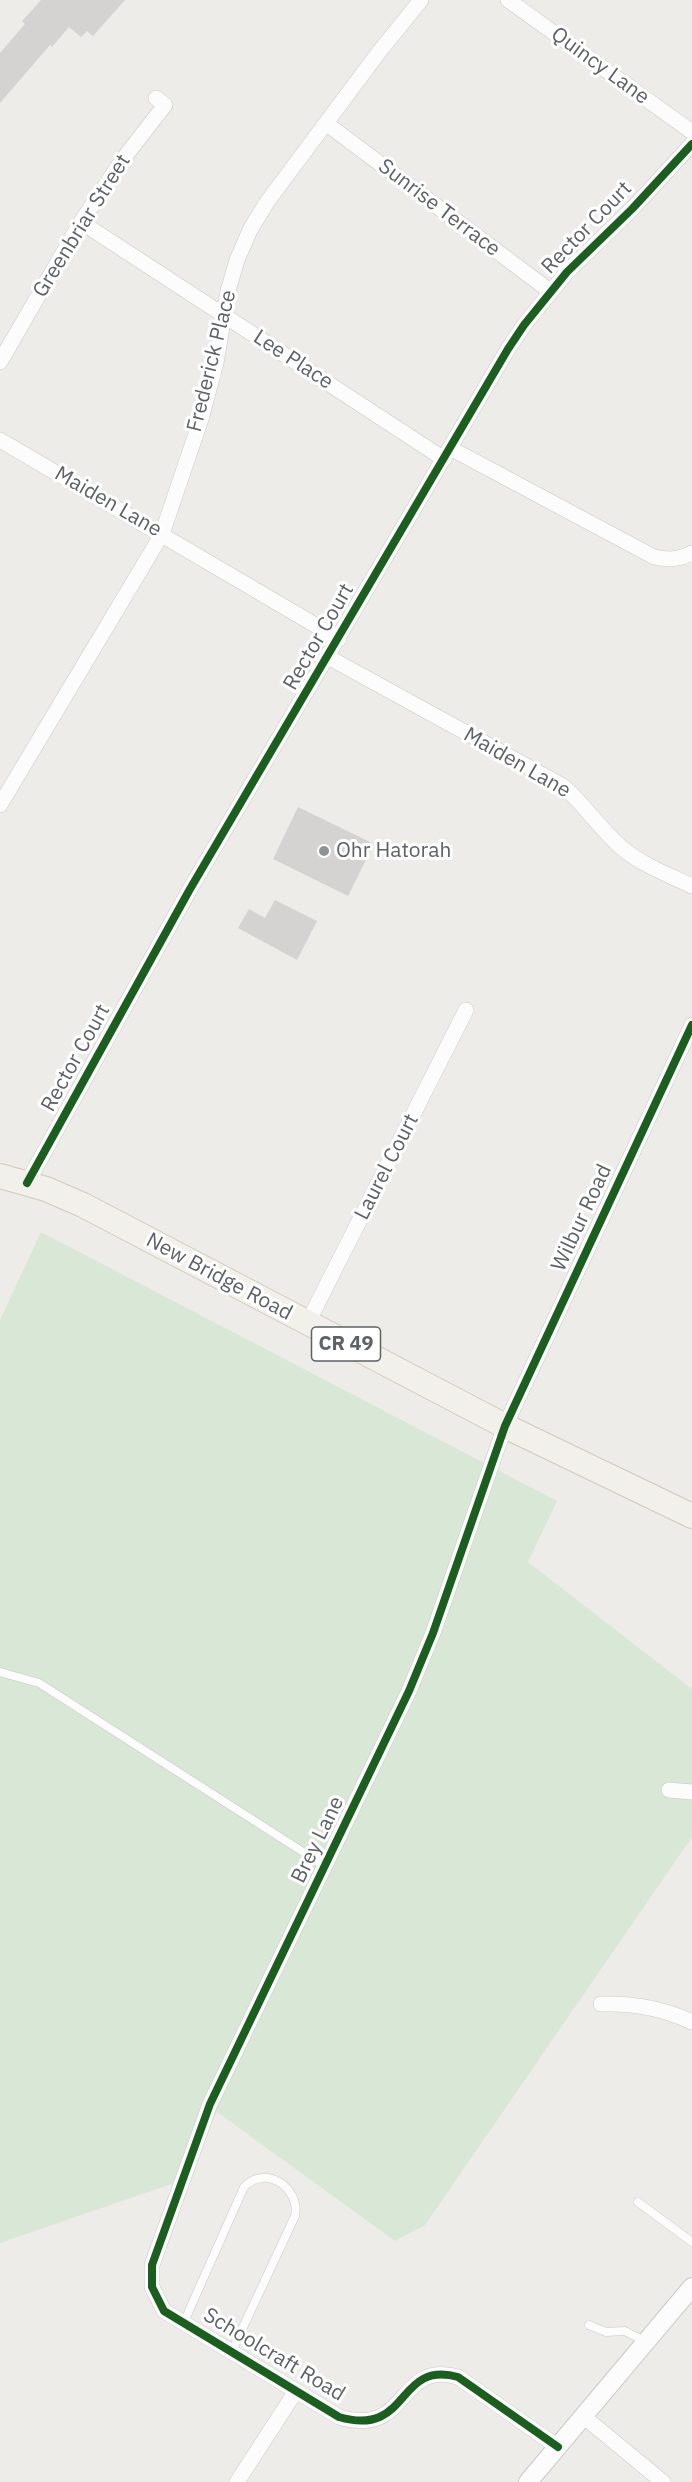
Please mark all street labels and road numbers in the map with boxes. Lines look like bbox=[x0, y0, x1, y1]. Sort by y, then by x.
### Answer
street label: Quincy Lane bbox=[546, 22, 654, 110]
street label: Greenbriar Street bbox=[28, 150, 136, 302]
street label: Sunrise Terrace bbox=[373, 154, 505, 262]
street label: Rector Court bbox=[537, 177, 637, 279]
street label: Frederick Place bbox=[182, 287, 242, 435]
street label: Lee Place bbox=[248, 325, 338, 395]
street label: Maiden Lane bbox=[50, 461, 166, 543]
street label: Rector Court bbox=[278, 579, 360, 695]
street label: Maiden Lane bbox=[459, 722, 575, 804]
street label: Rector Court bbox=[36, 1000, 116, 1116]
street label: Laurel Court bbox=[350, 1110, 424, 1224]
street label: Wilbur Road bbox=[546, 1161, 618, 1275]
street label: New Bridge Road bbox=[142, 1228, 296, 1326]
road number: CR 49 bbox=[312, 1327, 380, 1361]
street label: Brey Lane bbox=[286, 1793, 350, 1887]
street label: Schoolcraft Road bbox=[199, 2303, 349, 2407]

